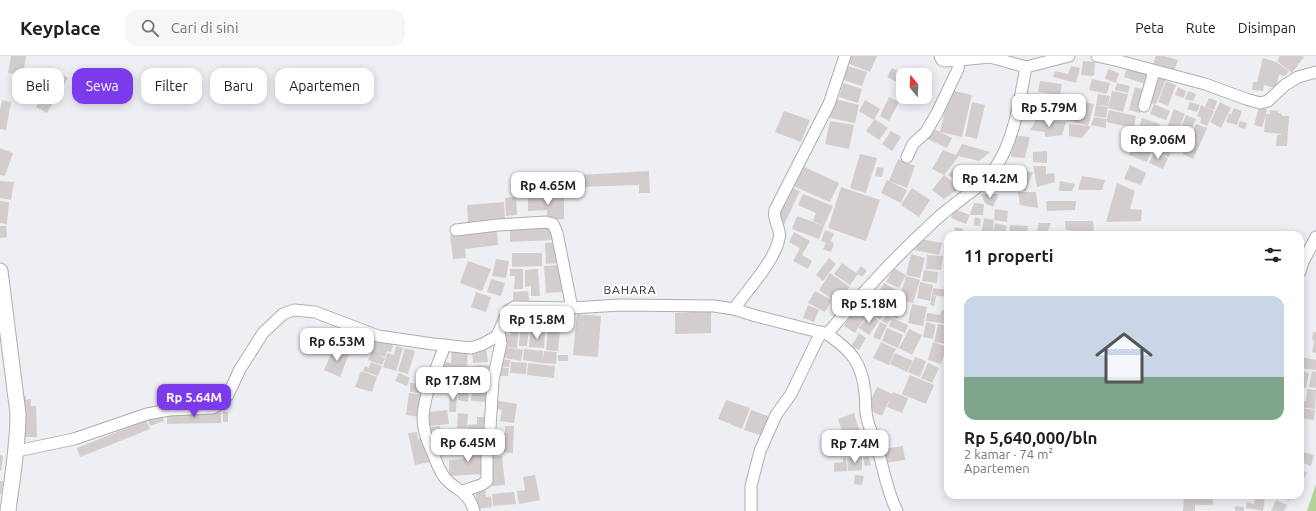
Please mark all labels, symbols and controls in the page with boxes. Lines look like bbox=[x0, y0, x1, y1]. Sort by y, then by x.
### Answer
search box bbox=[125, 10, 405, 46]
text: Keyplace bbox=[20, 17, 101, 39]
icon: search bbox=[139, 17, 161, 39]
text: Cari di sini bbox=[171, 19, 239, 36]
text: Peta bbox=[1135, 20, 1164, 36]
text: Rute bbox=[1186, 20, 1216, 36]
text: Disimpan bbox=[1238, 20, 1296, 36]
chip: Beli bbox=[12, 68, 64, 104]
chip: Sewa bbox=[72, 68, 133, 104]
chip: Filter bbox=[141, 68, 202, 104]
chip: Baru bbox=[210, 68, 267, 104]
chip: Apartemen bbox=[275, 68, 374, 104]
north arrow bbox=[896, 68, 932, 104]
map controls bbox=[896, 68, 932, 104]
pin: Rp 5.79M bbox=[1008, 94, 1090, 128]
text: Rp 5.79M bbox=[1021, 100, 1077, 114]
pin: Rp 9.06M bbox=[1117, 126, 1199, 160]
text: Rp 9.06M bbox=[1130, 132, 1186, 146]
pin: Rp 14.2M bbox=[949, 165, 1031, 199]
text: Rp 14.2M bbox=[962, 171, 1018, 185]
pin: Rp 4.65M bbox=[507, 172, 589, 206]
text: Rp 4.65M bbox=[520, 178, 576, 192]
icon: filters bbox=[1262, 244, 1284, 266]
text: 11 properti bbox=[964, 246, 1054, 265]
district label: BAHARA bbox=[603, 283, 657, 296]
pin: Rp 5.18M bbox=[828, 290, 910, 324]
text: Rp 5.18M bbox=[841, 296, 897, 310]
pin: Rp 15.8M bbox=[496, 306, 578, 340]
text: Rp 15.8M bbox=[509, 312, 565, 326]
icon: home bbox=[1088, 322, 1160, 394]
pin: Rp 6.53M bbox=[296, 328, 378, 362]
text: Rp 6.53M bbox=[309, 334, 365, 348]
pin: Rp 17.8M bbox=[412, 367, 494, 401]
text: Rp 17.8M bbox=[425, 373, 481, 387]
pin: Rp 5.64M bbox=[153, 384, 235, 418]
text: Rp 5.64M bbox=[166, 390, 222, 404]
text: Rp 5,640,000/bln bbox=[964, 428, 1098, 447]
pin: Rp 6.45M bbox=[427, 429, 509, 463]
pin: Rp 7.4M bbox=[818, 430, 892, 464]
text: Rp 6.45M bbox=[440, 435, 496, 449]
text: Rp 7.4M bbox=[831, 436, 879, 450]
text: 2 kamar · 74 m² bbox=[964, 447, 1053, 461]
text: Apartemen bbox=[964, 461, 1030, 475]

